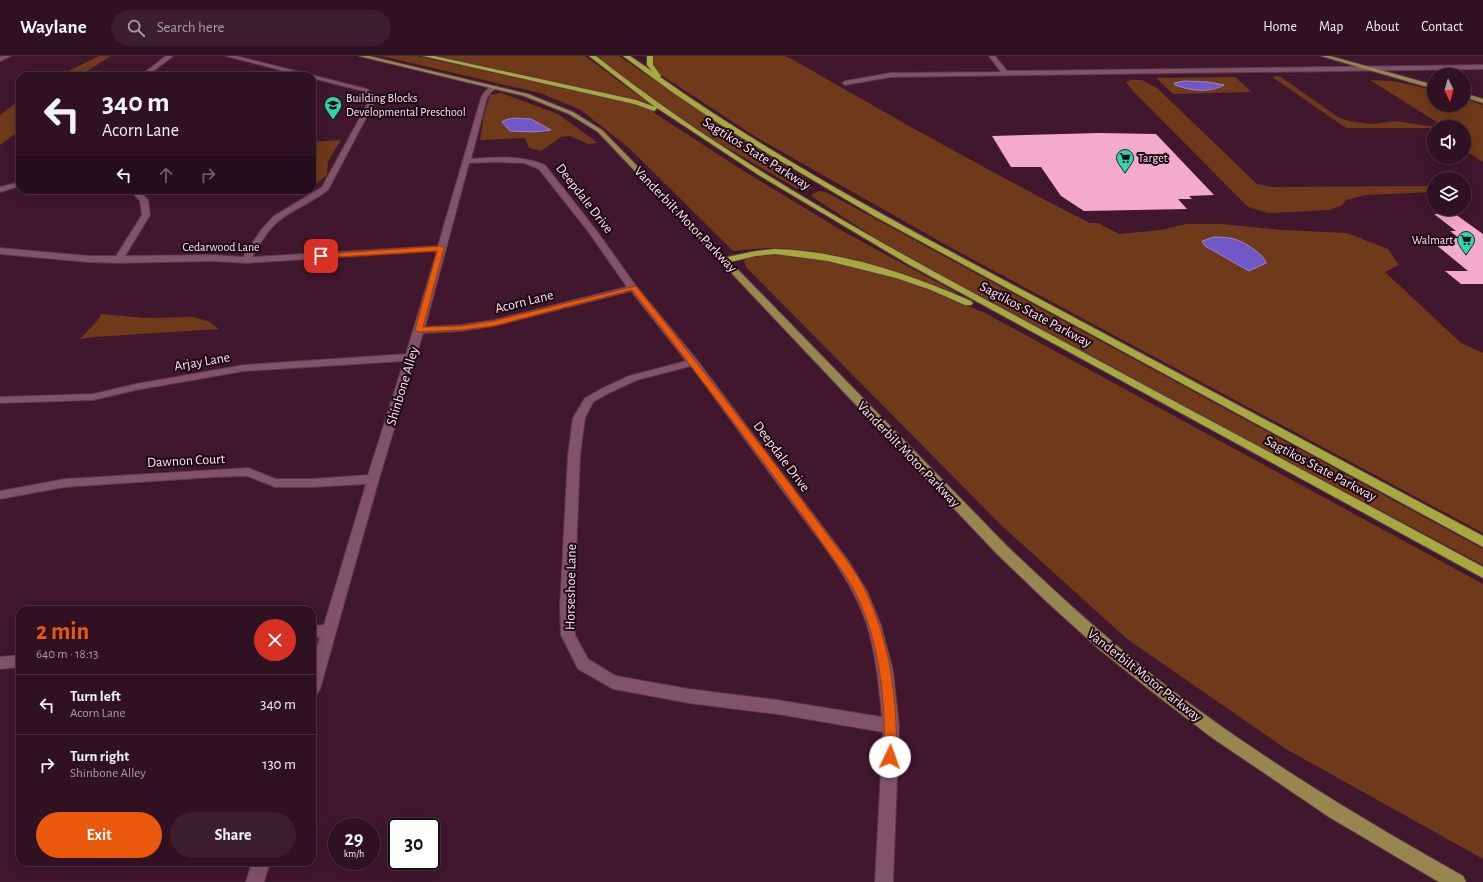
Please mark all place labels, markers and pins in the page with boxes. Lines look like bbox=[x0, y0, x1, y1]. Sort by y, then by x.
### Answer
place label: Building Blocks Developmental Preschool bbox=[346, 92, 466, 118]
school or university icon: Building Blocks Developmental Preschool bbox=[323, 95, 343, 120]
supermarket icon: Target bbox=[1115, 148, 1135, 173]
place label: Target bbox=[1138, 152, 1168, 164]
supermarket icon: Walmart bbox=[1456, 230, 1476, 255]
place label: Walmart bbox=[1412, 234, 1453, 246]
pin bbox=[304, 239, 338, 273]

